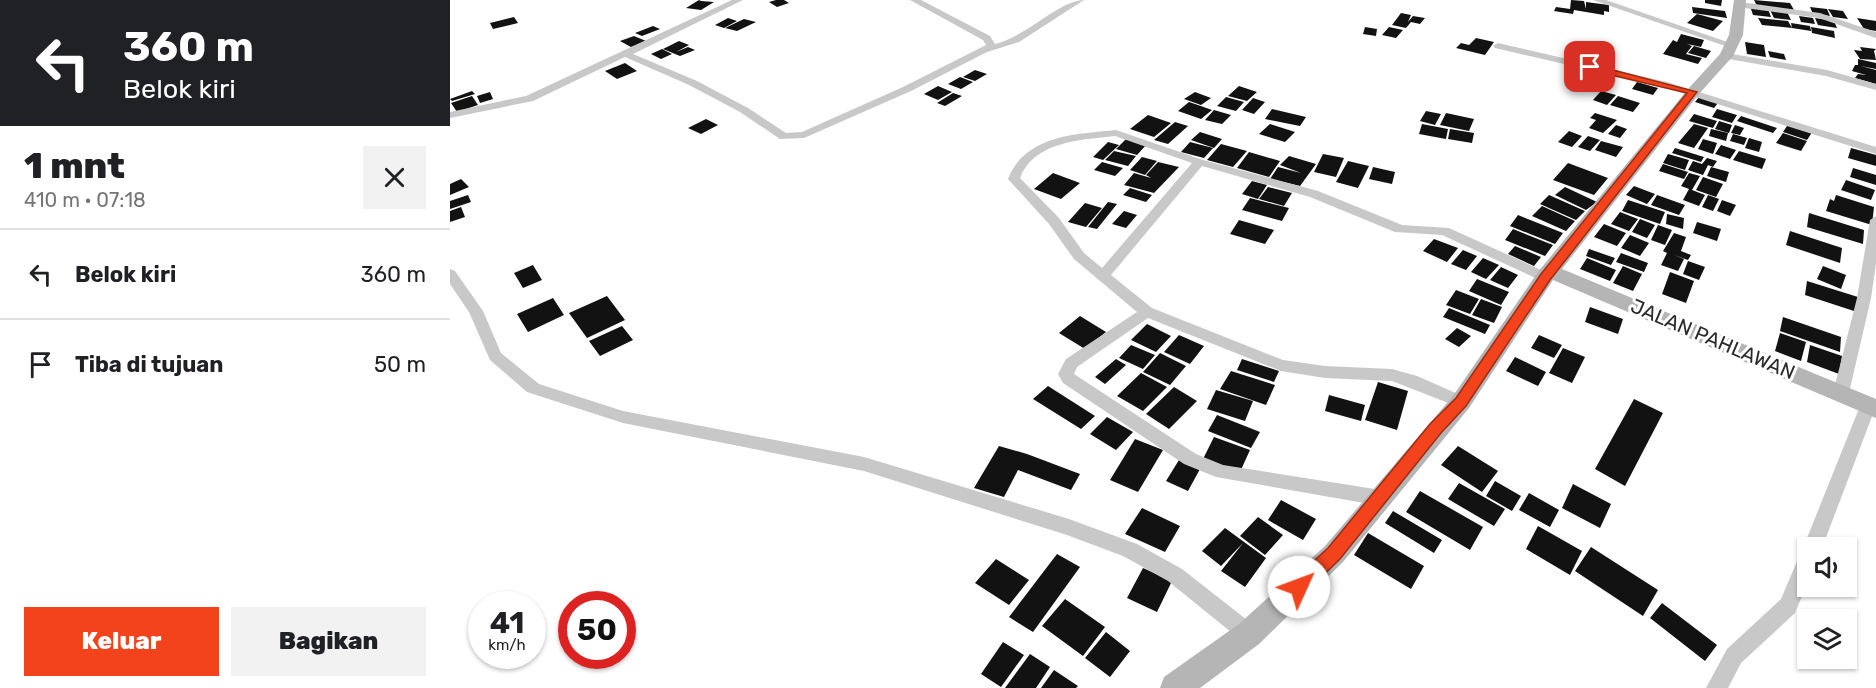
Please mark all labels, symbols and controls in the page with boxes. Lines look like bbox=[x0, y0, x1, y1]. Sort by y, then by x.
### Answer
text: 360 m bbox=[123, 22, 254, 72]
icon: left bbox=[24, 24, 102, 102]
pin bbox=[1564, 41, 1615, 92]
icon: arrive bbox=[1573, 50, 1606, 83]
text: Belok kiri bbox=[123, 73, 236, 105]
text: 1 mnt bbox=[24, 144, 125, 187]
button: close bbox=[363, 146, 426, 209]
text: 410 m · 07:18 bbox=[24, 188, 146, 212]
icon: left bbox=[24, 258, 57, 291]
text: Belok kiri bbox=[75, 261, 176, 288]
text: 360 m bbox=[361, 261, 426, 288]
street label: JALAN PAHLAWAN bbox=[1627, 294, 1799, 384]
icon: arrive bbox=[24, 348, 57, 381]
text: Tiba di tujuan bbox=[75, 351, 223, 378]
text: 50 m bbox=[374, 351, 426, 378]
map controls bbox=[1797, 537, 1857, 669]
button: sound bbox=[1797, 537, 1857, 597]
position arrow bbox=[1267, 555, 1331, 619]
speed limit sign: 50 bbox=[558, 591, 636, 669]
text: 41 bbox=[490, 605, 524, 641]
button: Keluar bbox=[24, 607, 219, 676]
button: Bagikan bbox=[231, 607, 426, 676]
button: layers bbox=[1797, 609, 1857, 669]
text: km/h bbox=[488, 636, 526, 654]

